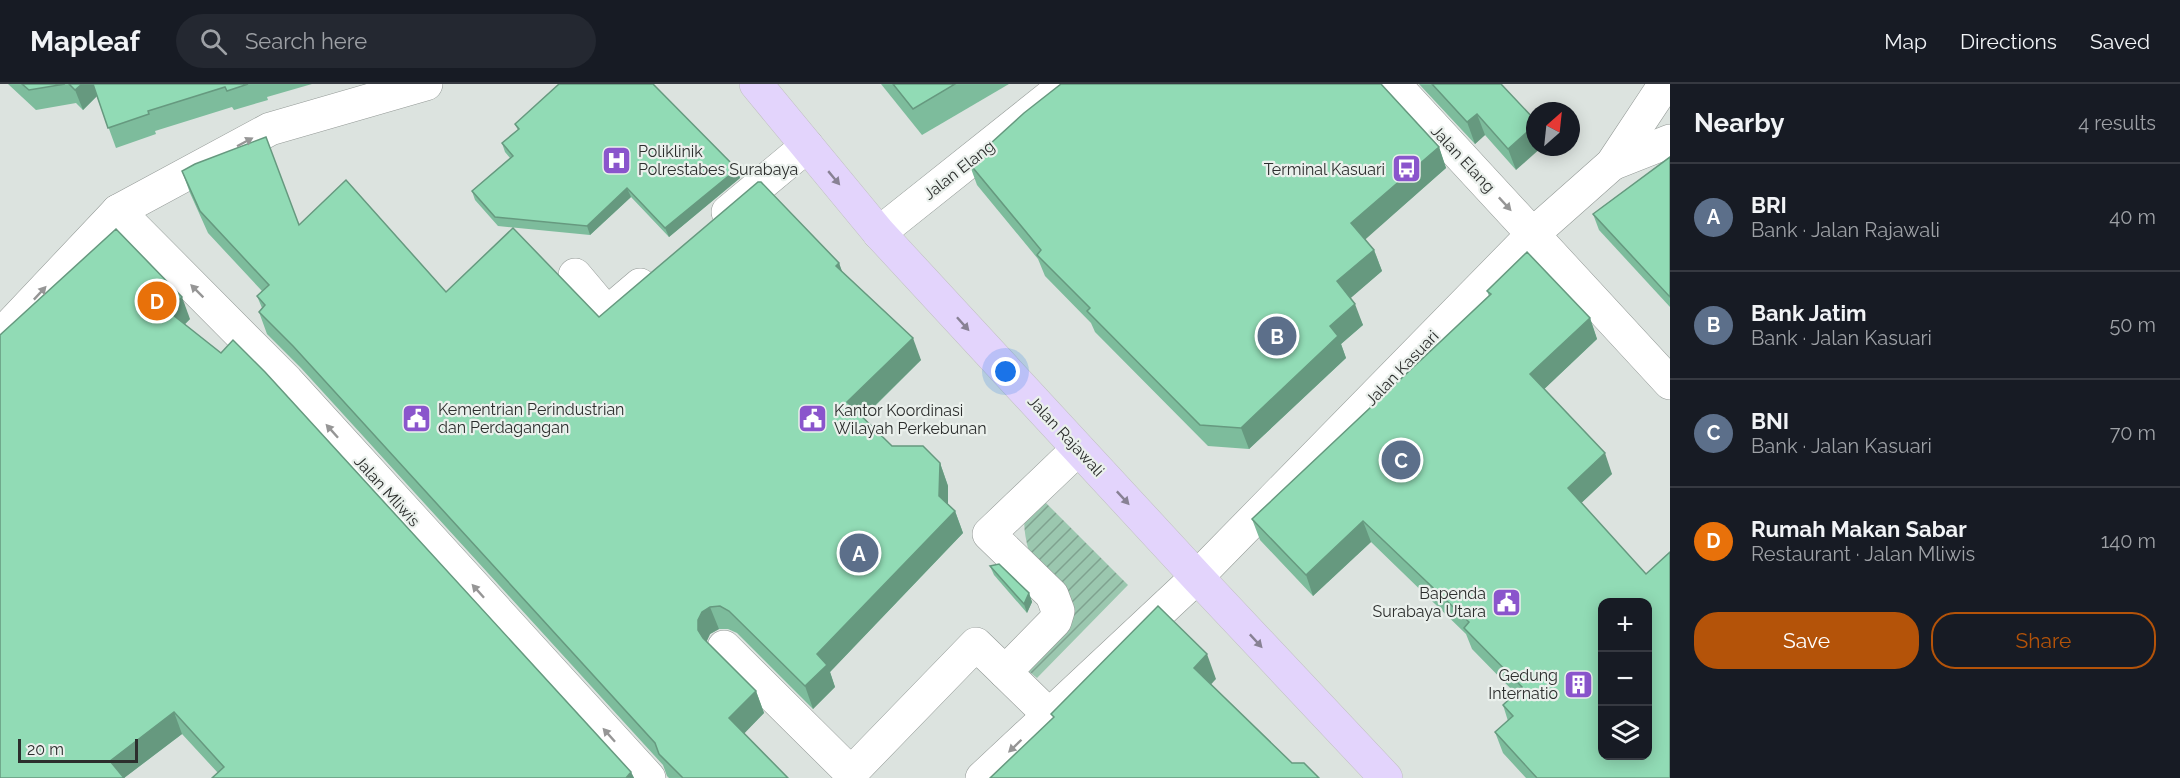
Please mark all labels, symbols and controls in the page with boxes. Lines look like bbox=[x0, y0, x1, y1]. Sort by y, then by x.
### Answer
search box bbox=[176, 14, 596, 68]
text: Mapleaf bbox=[30, 25, 140, 58]
icon: search bbox=[197, 25, 230, 58]
text: Search here bbox=[245, 28, 367, 54]
text: Map bbox=[1884, 29, 1927, 54]
text: Directions bbox=[1960, 29, 2057, 54]
text: Saved bbox=[2090, 29, 2150, 54]
north arrow bbox=[1526, 102, 1580, 156]
text: Nearby bbox=[1694, 108, 1784, 138]
text: 4 results bbox=[2078, 111, 2156, 135]
street label: Jalan Elang bbox=[1427, 122, 1499, 196]
street label: Jalan Elang bbox=[920, 136, 998, 204]
one-way arrow bbox=[237, 137, 254, 147]
place label: Poliklinik Polrestabes Surabaya bbox=[638, 142, 798, 179]
hospital icon: Poliklinik Polrestabes Surabaya bbox=[601, 144, 633, 176]
bus stop icon: Terminal Kasuari bbox=[1390, 153, 1422, 185]
place label: Terminal Kasuari bbox=[1264, 160, 1385, 179]
one-way arrow bbox=[827, 170, 840, 186]
text: BRI bbox=[1751, 192, 1787, 218]
one-way arrow bbox=[1498, 196, 1511, 211]
text: A bbox=[1707, 205, 1720, 229]
text: 40 m bbox=[2109, 205, 2156, 229]
text: Bank · Jalan Rajawali bbox=[1751, 218, 1940, 242]
pin: D bbox=[138, 278, 176, 324]
one-way arrow bbox=[191, 284, 205, 298]
one-way arrow bbox=[33, 286, 47, 301]
text: Bank Jatim bbox=[1751, 300, 1866, 326]
text: B bbox=[1707, 313, 1720, 337]
text: 50 m bbox=[2109, 313, 2156, 337]
pin: B bbox=[1258, 314, 1296, 358]
one-way arrow bbox=[956, 316, 969, 331]
text: Bank · Jalan Kasuari bbox=[1751, 326, 1932, 350]
street label: Jalan Kasuari bbox=[1362, 327, 1442, 409]
your location bbox=[991, 357, 1020, 386]
street label: Jalan Rajawali bbox=[1024, 392, 1108, 480]
place label: Kementrian Perindustrian dan Perdagangan bbox=[438, 400, 624, 437]
place label: Kantor Koordinasi Wilayah Perkebunan bbox=[834, 401, 987, 438]
public building icon: Kementrian Perindustrian dan Perdagangan bbox=[401, 402, 433, 434]
public building icon: Kantor Koordinasi Wilayah Perkebunan bbox=[797, 403, 829, 435]
text: BNI bbox=[1751, 408, 1789, 434]
text: C bbox=[1707, 421, 1720, 445]
text: 70 m bbox=[2110, 421, 2156, 445]
one-way arrow bbox=[326, 424, 340, 438]
text: Bank · Jalan Kasuari bbox=[1751, 434, 1932, 458]
pin: C bbox=[1382, 438, 1420, 482]
street label: Jalan Mliwis bbox=[350, 452, 424, 531]
one-way arrow bbox=[1116, 491, 1130, 506]
text: Rumah Makan Sabar bbox=[1751, 516, 1967, 542]
text: D bbox=[1706, 529, 1721, 553]
text: 140 m bbox=[2101, 529, 2156, 553]
pin: A bbox=[840, 530, 878, 576]
text: Restaurant · Jalan Mliwis bbox=[1751, 542, 1975, 566]
one-way arrow bbox=[471, 583, 485, 598]
place label: Bapenda Surabaya Utara bbox=[1372, 584, 1486, 621]
public building icon: Bapenda Surabaya Utara bbox=[1491, 586, 1523, 618]
map controls bbox=[1598, 598, 1652, 760]
button: + bbox=[1598, 598, 1652, 652]
button: Save bbox=[1694, 612, 1919, 669]
button: Share bbox=[1931, 612, 2156, 669]
one-way arrow bbox=[1249, 633, 1263, 647]
button: − bbox=[1598, 652, 1652, 706]
place label: Gedung Internatio bbox=[1488, 666, 1558, 703]
building icon: Gedung Internatio bbox=[1563, 668, 1595, 700]
button: layers bbox=[1598, 706, 1652, 760]
one-way arrow bbox=[603, 728, 617, 742]
scale bar bbox=[18, 736, 138, 764]
one-way arrow bbox=[1008, 739, 1023, 753]
text: 20 m bbox=[27, 740, 64, 759]

